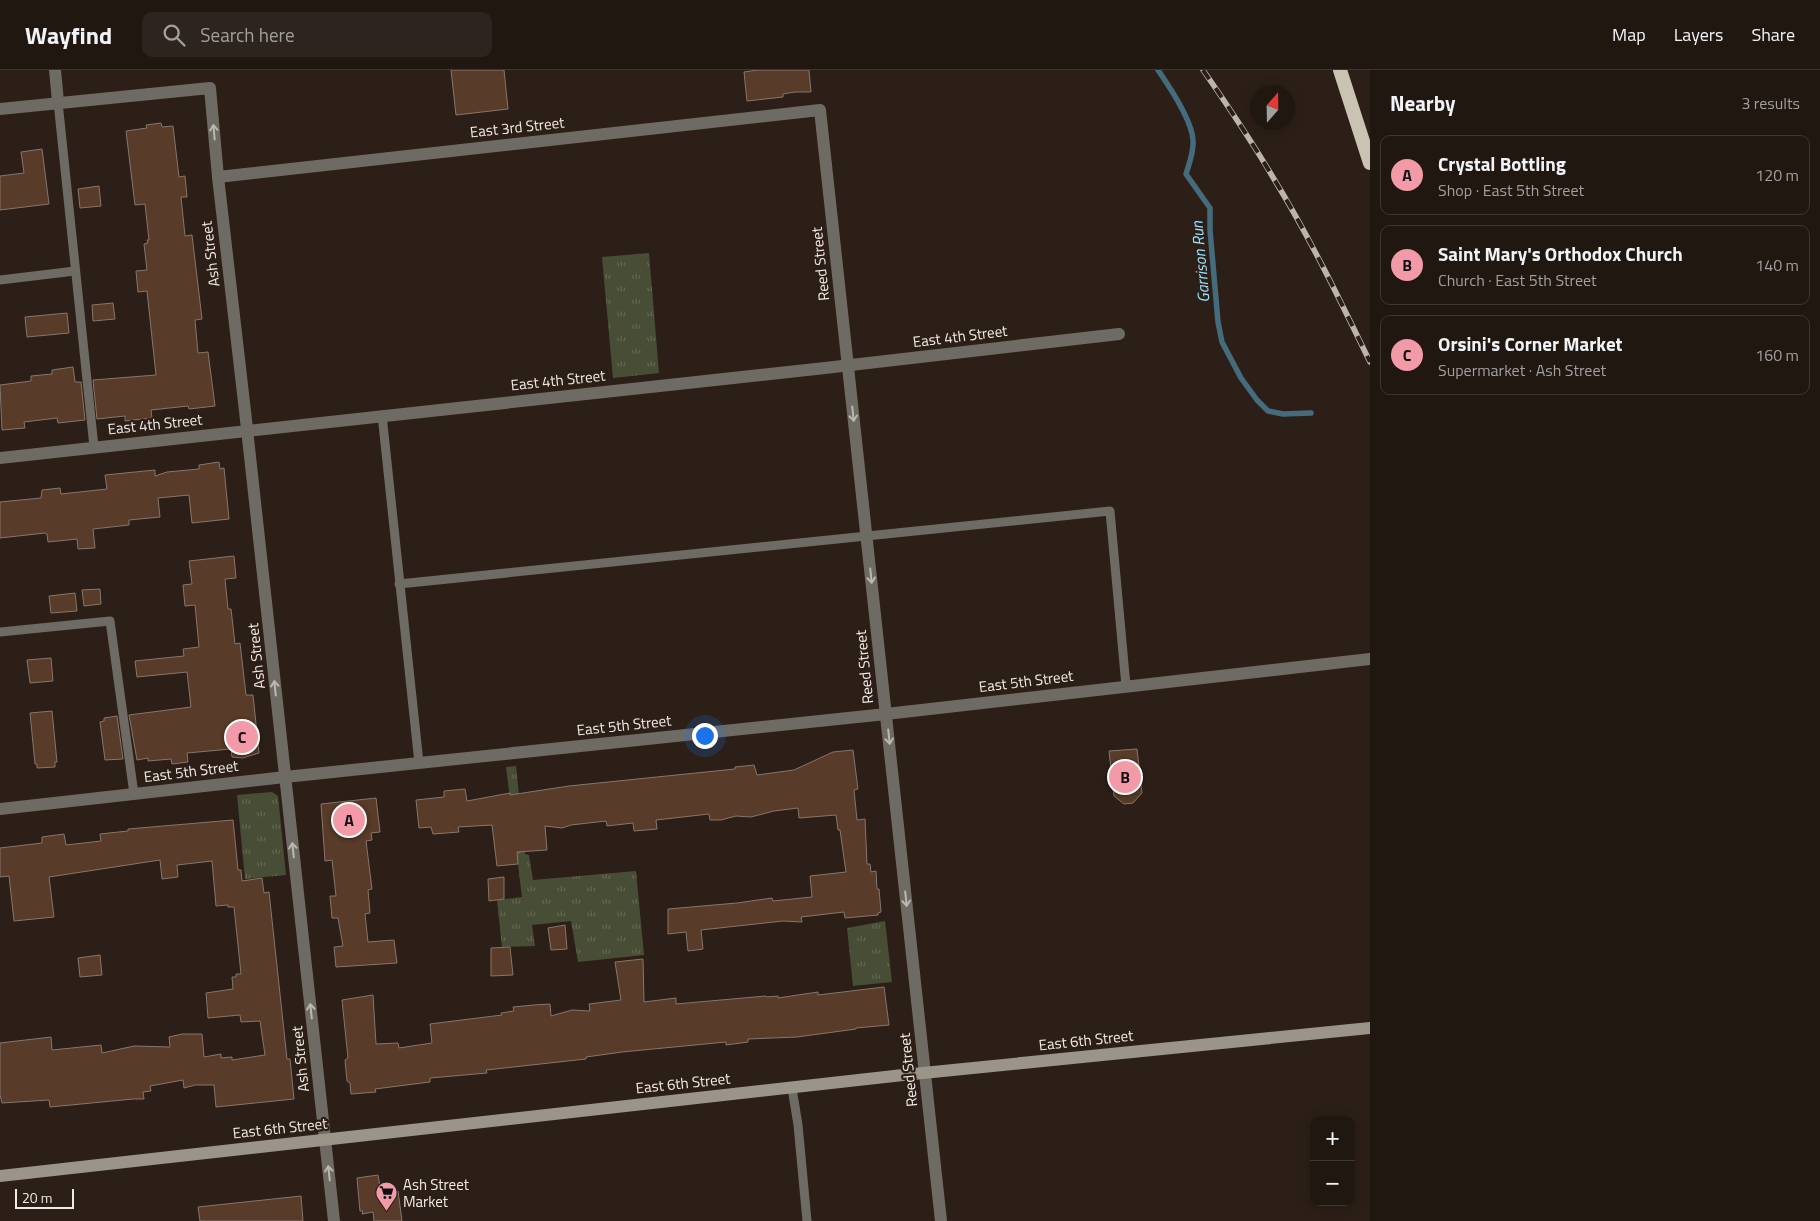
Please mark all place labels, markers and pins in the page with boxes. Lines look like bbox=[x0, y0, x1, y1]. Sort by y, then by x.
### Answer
pin: C bbox=[226, 718, 258, 756]
pin: B bbox=[1109, 758, 1141, 796]
pin: A bbox=[333, 801, 365, 839]
place label: Ash Street Market bbox=[403, 1173, 470, 1213]
supermarket icon: Ash Street Market bbox=[375, 1181, 399, 1212]

